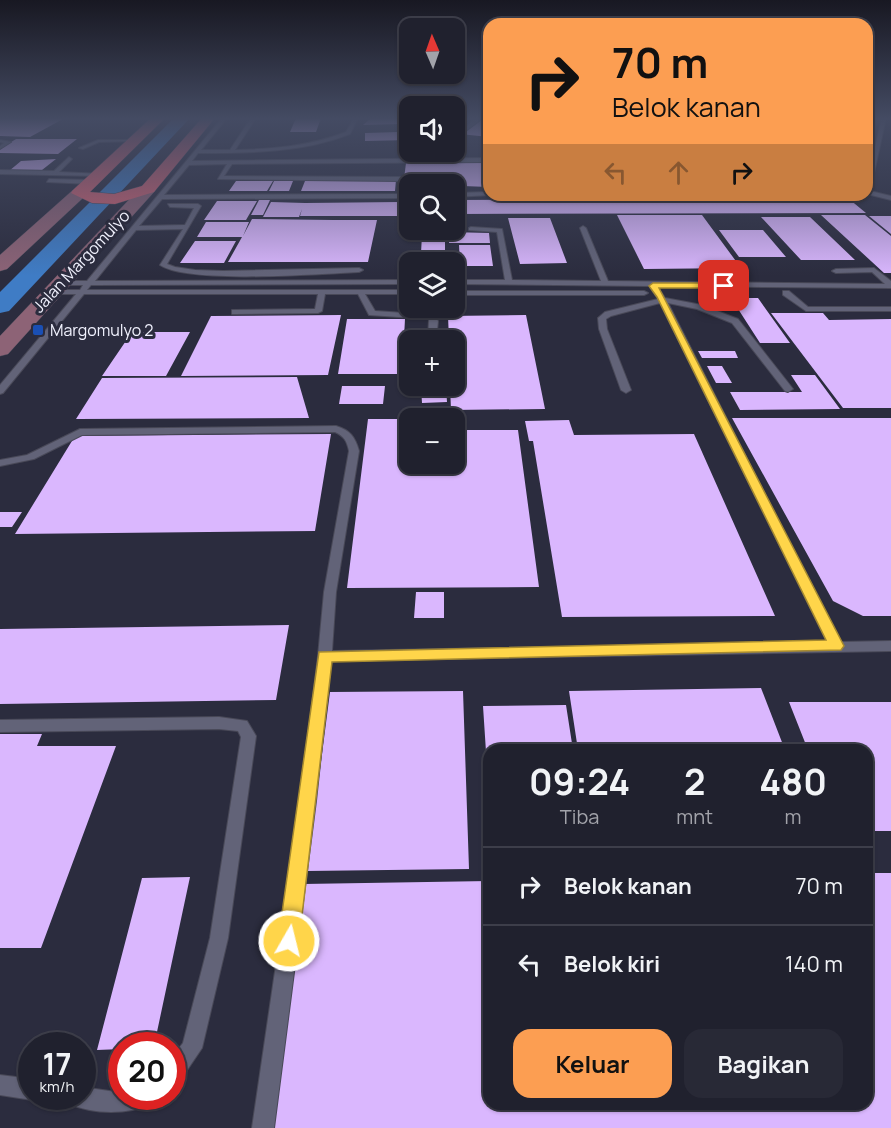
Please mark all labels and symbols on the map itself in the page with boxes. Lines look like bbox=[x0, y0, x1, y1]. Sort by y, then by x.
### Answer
north arrow bbox=[399, 18, 465, 84]
street label: Jalan Margomulyo bbox=[28, 205, 134, 317]
pin bbox=[698, 260, 749, 311]
place label: Margomulyo 2 bbox=[50, 319, 153, 341]
marker: Margomulyo 2 bbox=[31, 323, 45, 337]
position arrow bbox=[257, 909, 321, 973]
speed limit sign: 20 bbox=[108, 1032, 186, 1110]

